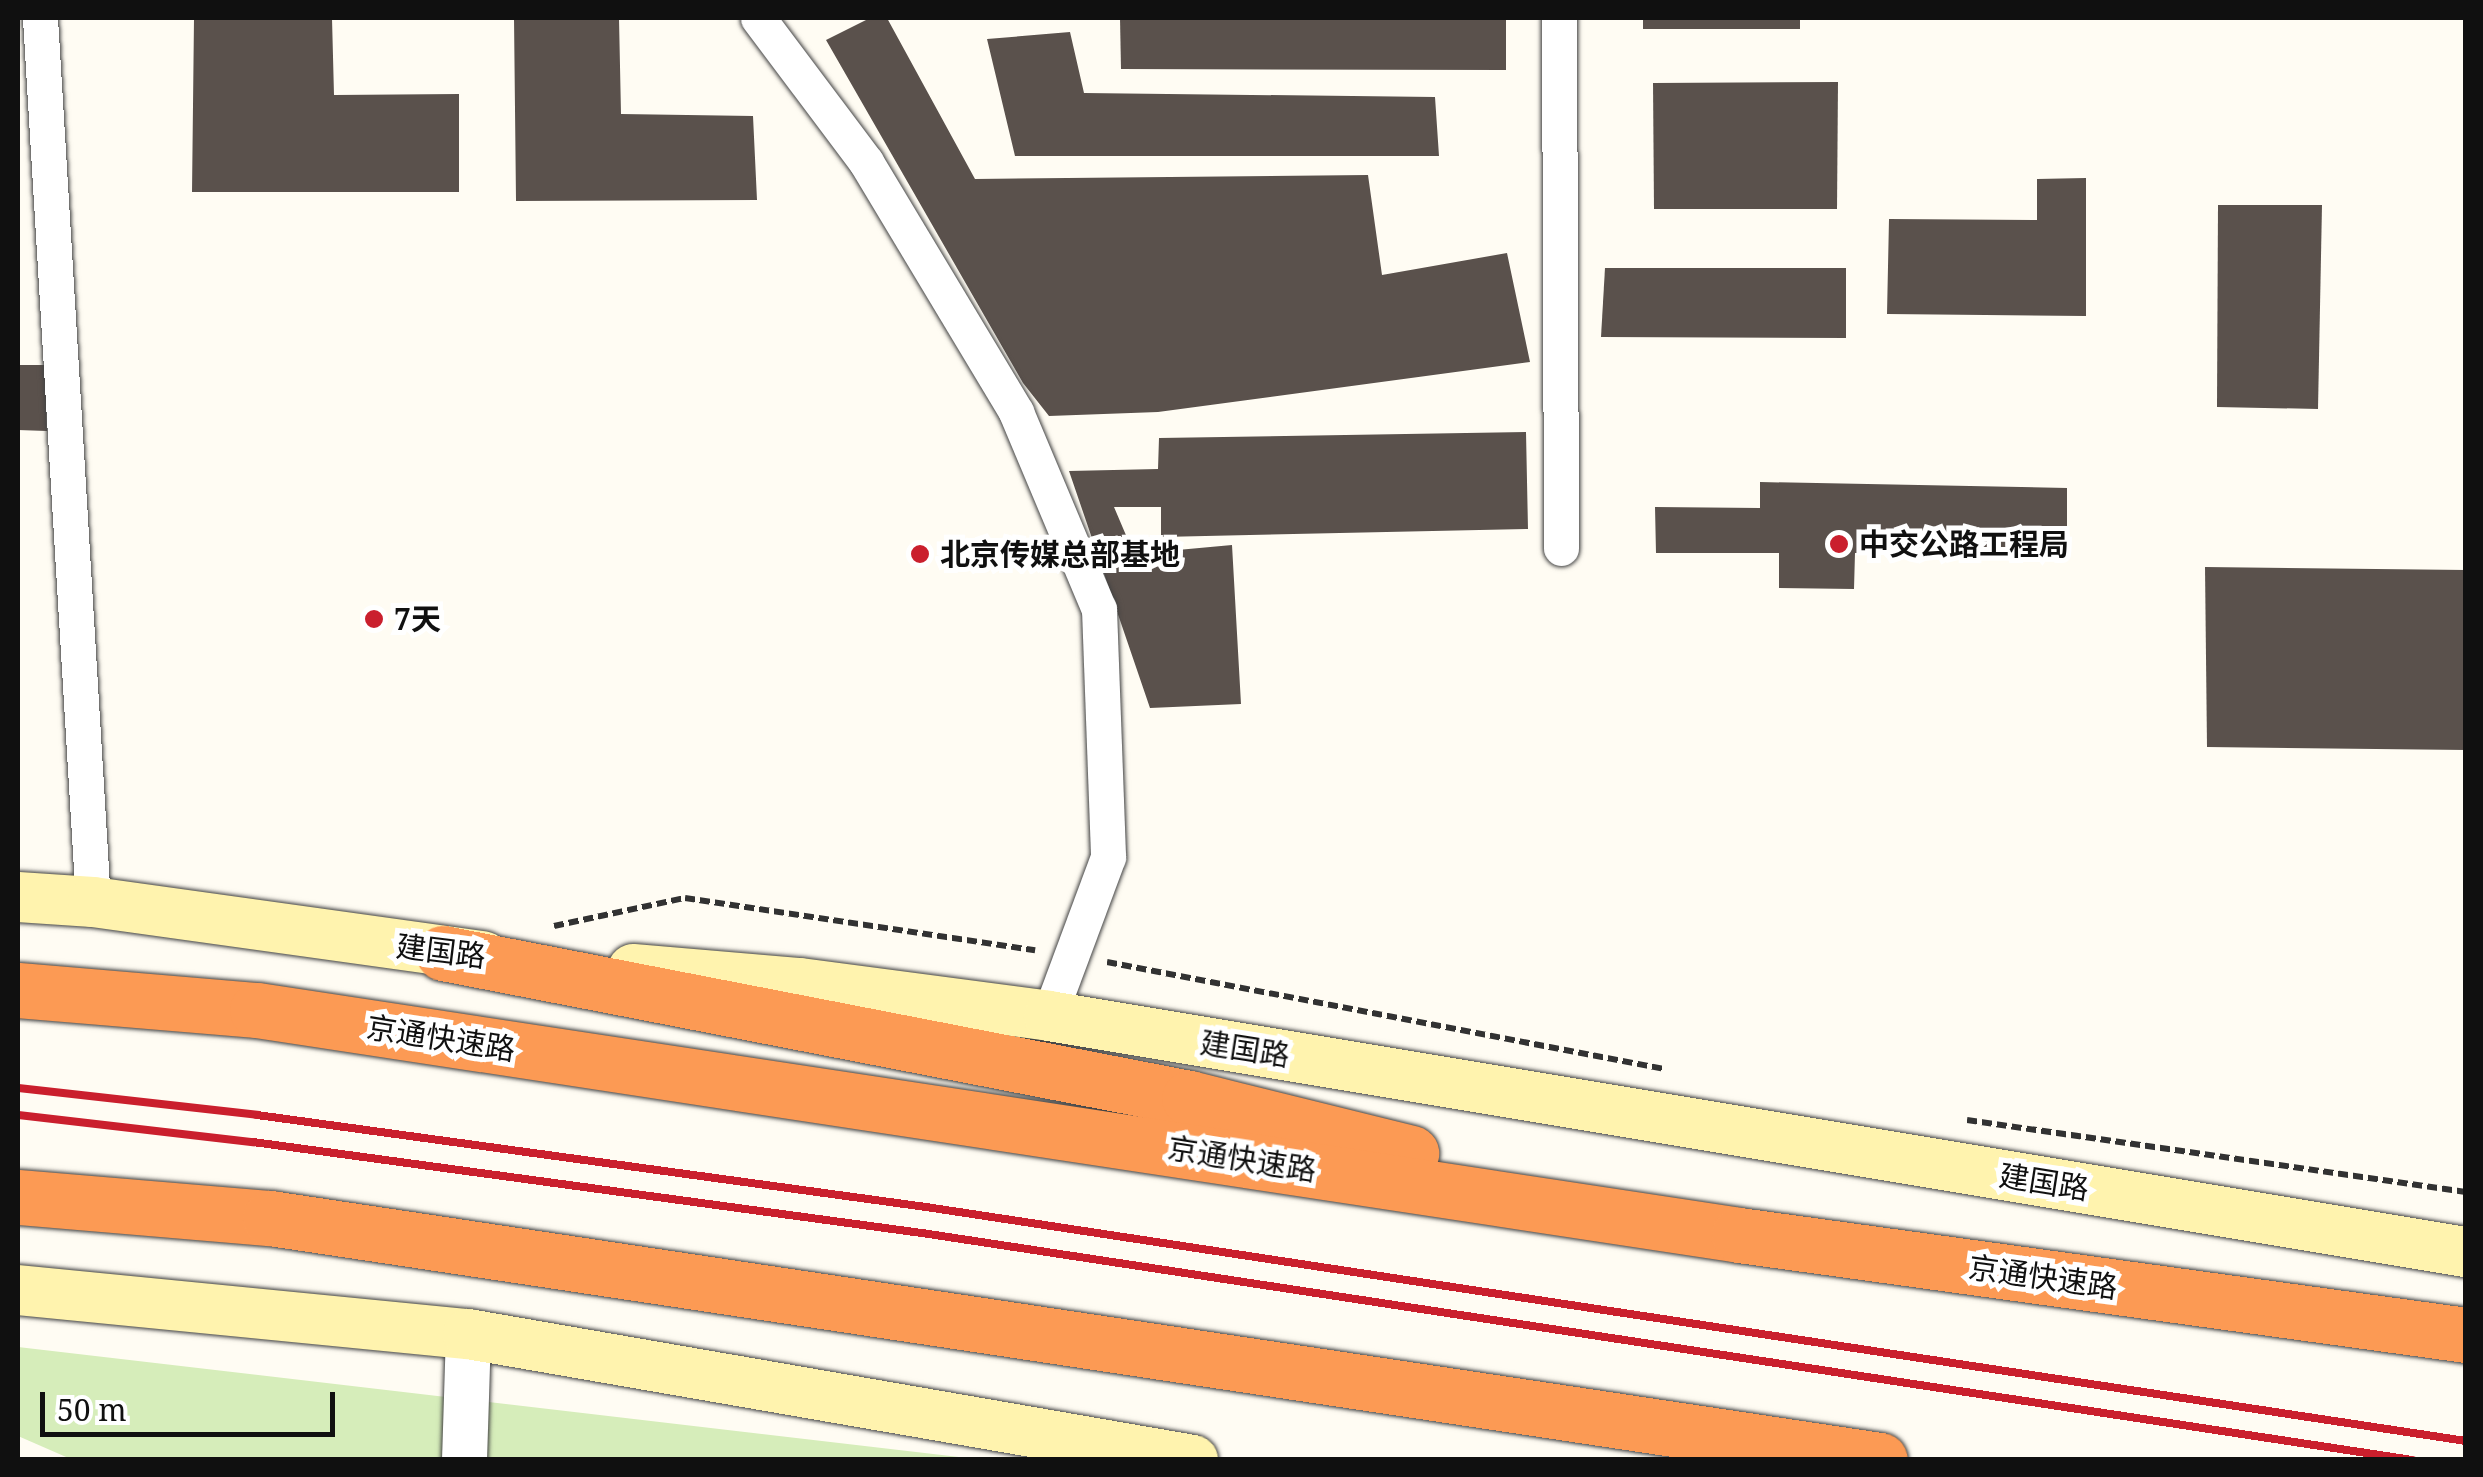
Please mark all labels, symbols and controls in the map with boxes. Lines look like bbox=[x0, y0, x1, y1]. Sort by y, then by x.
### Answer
place label: 中交公路工程局 bbox=[1859, 526, 2069, 562]
marker: 中交公路工程局 bbox=[1828, 533, 1850, 555]
place label: 北京传媒总部基地 bbox=[940, 536, 1180, 572]
marker: 北京传媒总部基地 bbox=[909, 543, 931, 565]
place label: 7天 bbox=[394, 601, 441, 637]
marker: 7天 bbox=[363, 608, 385, 630]
street label: 建国路 bbox=[394, 928, 488, 974]
street label: 京通快速路 bbox=[364, 1008, 518, 1068]
street label: 建国路 bbox=[1198, 1024, 1292, 1074]
street label: 京通快速路 bbox=[1165, 1129, 1319, 1189]
street label: 建国路 bbox=[1997, 1157, 2091, 1207]
street label: 京通快速路 bbox=[1966, 1249, 2120, 1305]
scale bar bbox=[45, 1372, 340, 1434]
text: 50 m bbox=[57, 1389, 127, 1430]

